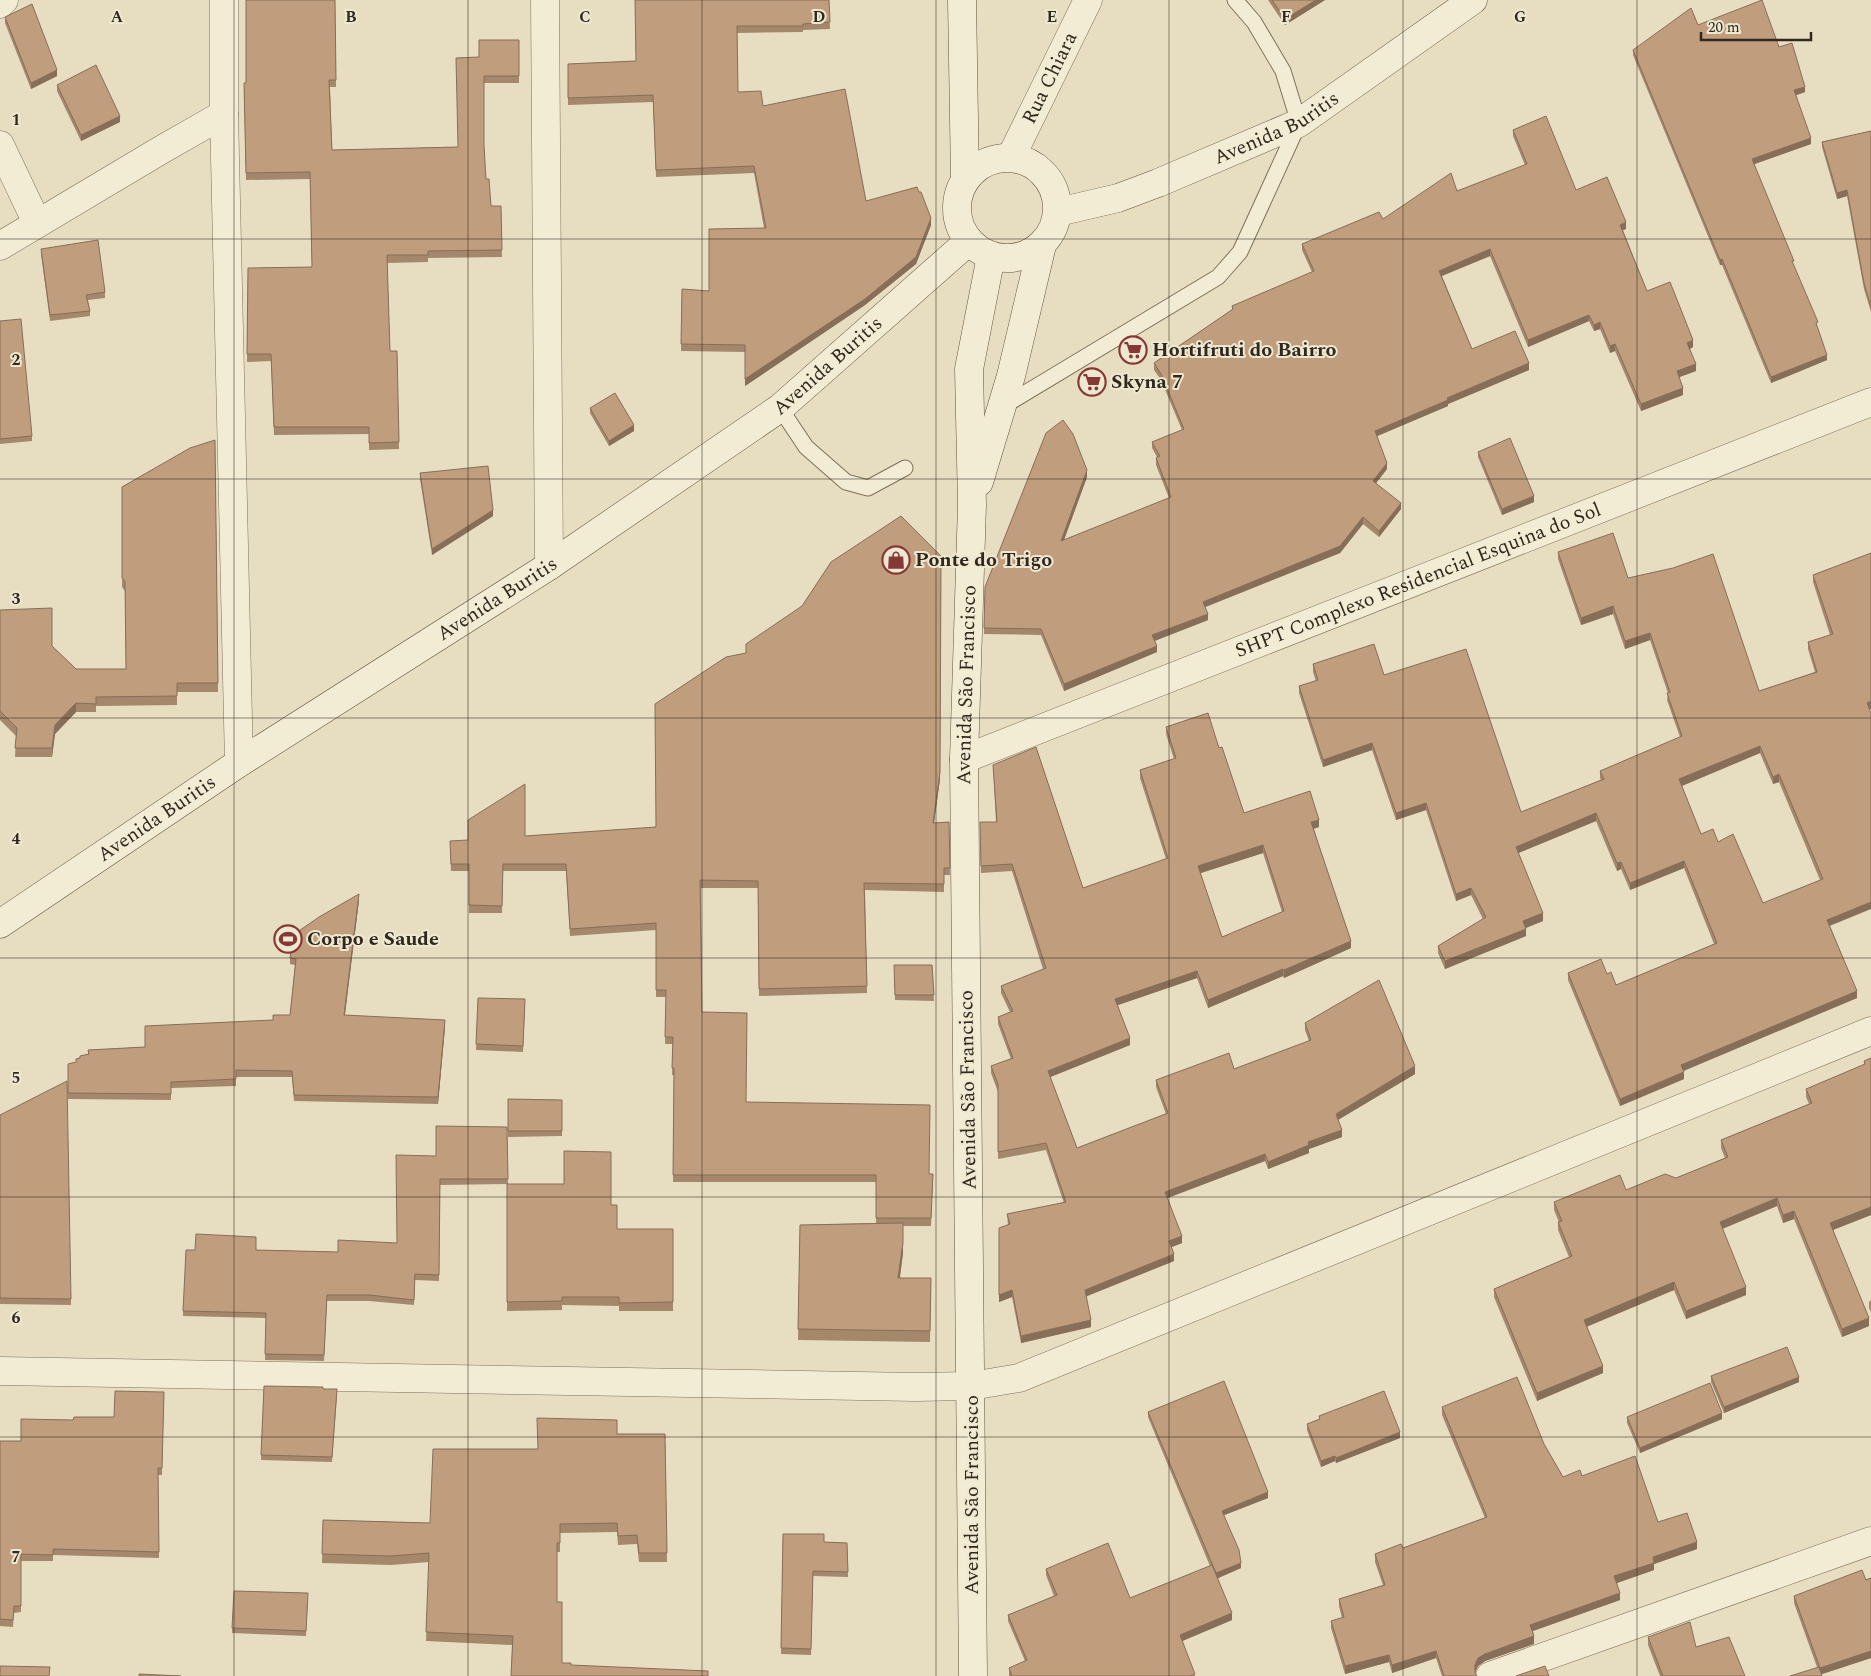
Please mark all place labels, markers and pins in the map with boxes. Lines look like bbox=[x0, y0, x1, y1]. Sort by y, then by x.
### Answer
supermarket icon: Hortifruti do Bairro bbox=[1118, 335, 1148, 365]
place label: Hortifruti do Bairro bbox=[1152, 335, 1337, 365]
supermarket icon: Skyna 7 bbox=[1077, 367, 1107, 397]
place label: Skyna 7 bbox=[1111, 367, 1183, 397]
shop icon: Ponte do Trigo bbox=[881, 545, 911, 575]
place label: Ponte do Trigo bbox=[915, 545, 1052, 575]
sports icon: Corpo e Saude bbox=[273, 924, 303, 954]
place label: Corpo e Saude bbox=[307, 924, 439, 954]

